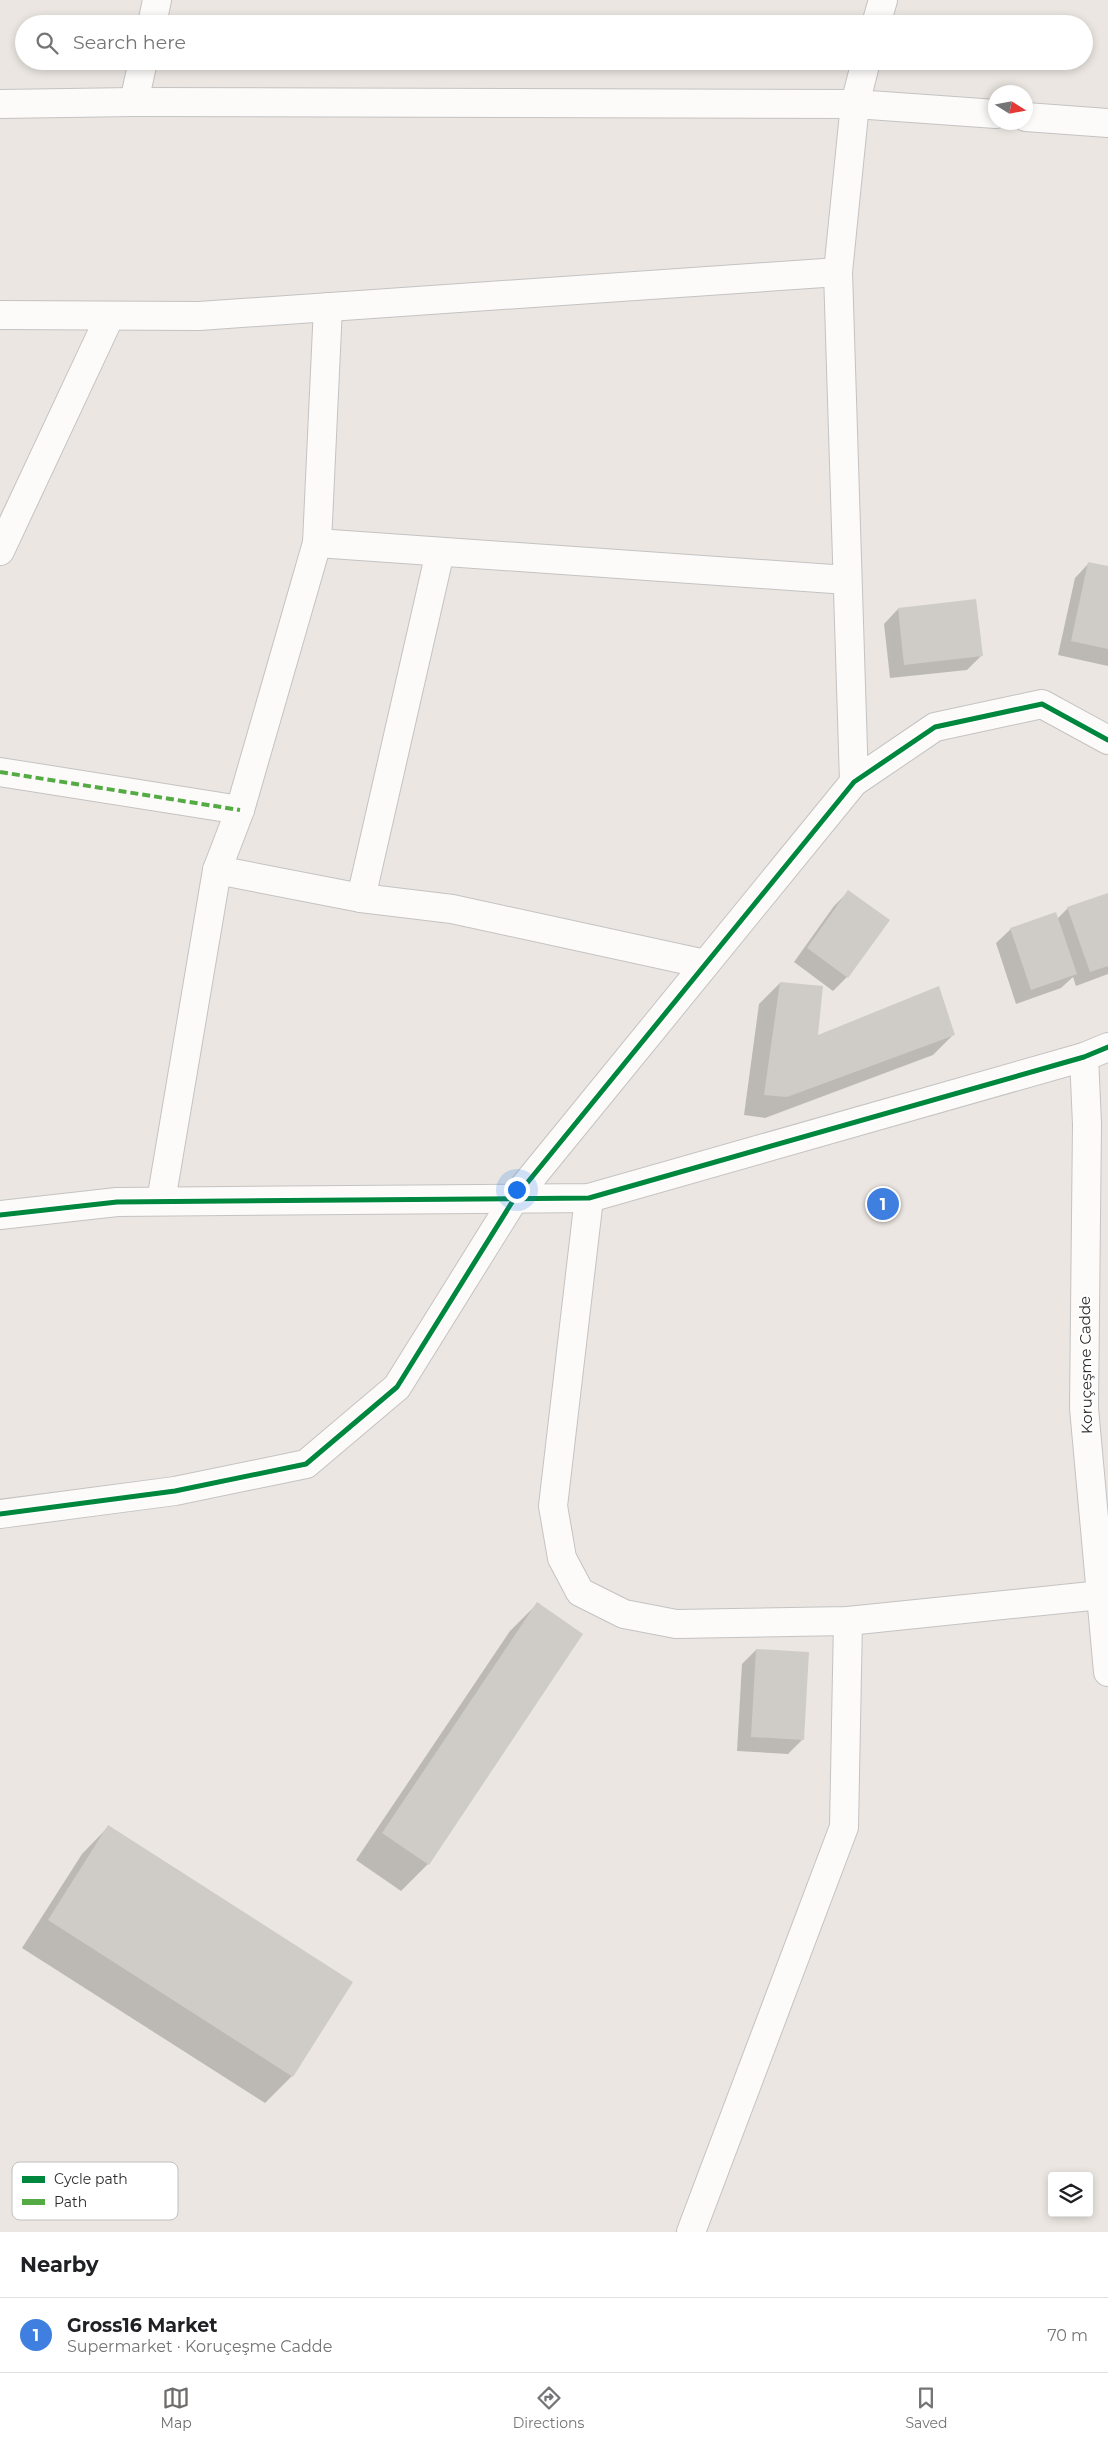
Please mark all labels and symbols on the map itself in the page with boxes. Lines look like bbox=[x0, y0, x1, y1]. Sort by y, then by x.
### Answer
north arrow bbox=[988, 85, 1033, 130]
your location bbox=[504, 1177, 530, 1203]
pin: 1 bbox=[867, 1185, 899, 1223]
street label: Koruçeşme Cadde bbox=[1075, 1296, 1096, 1434]
legend bbox=[12, 2162, 178, 2220]
text: Cycle path bbox=[54, 2170, 128, 2188]
text: Path bbox=[54, 2193, 87, 2211]

